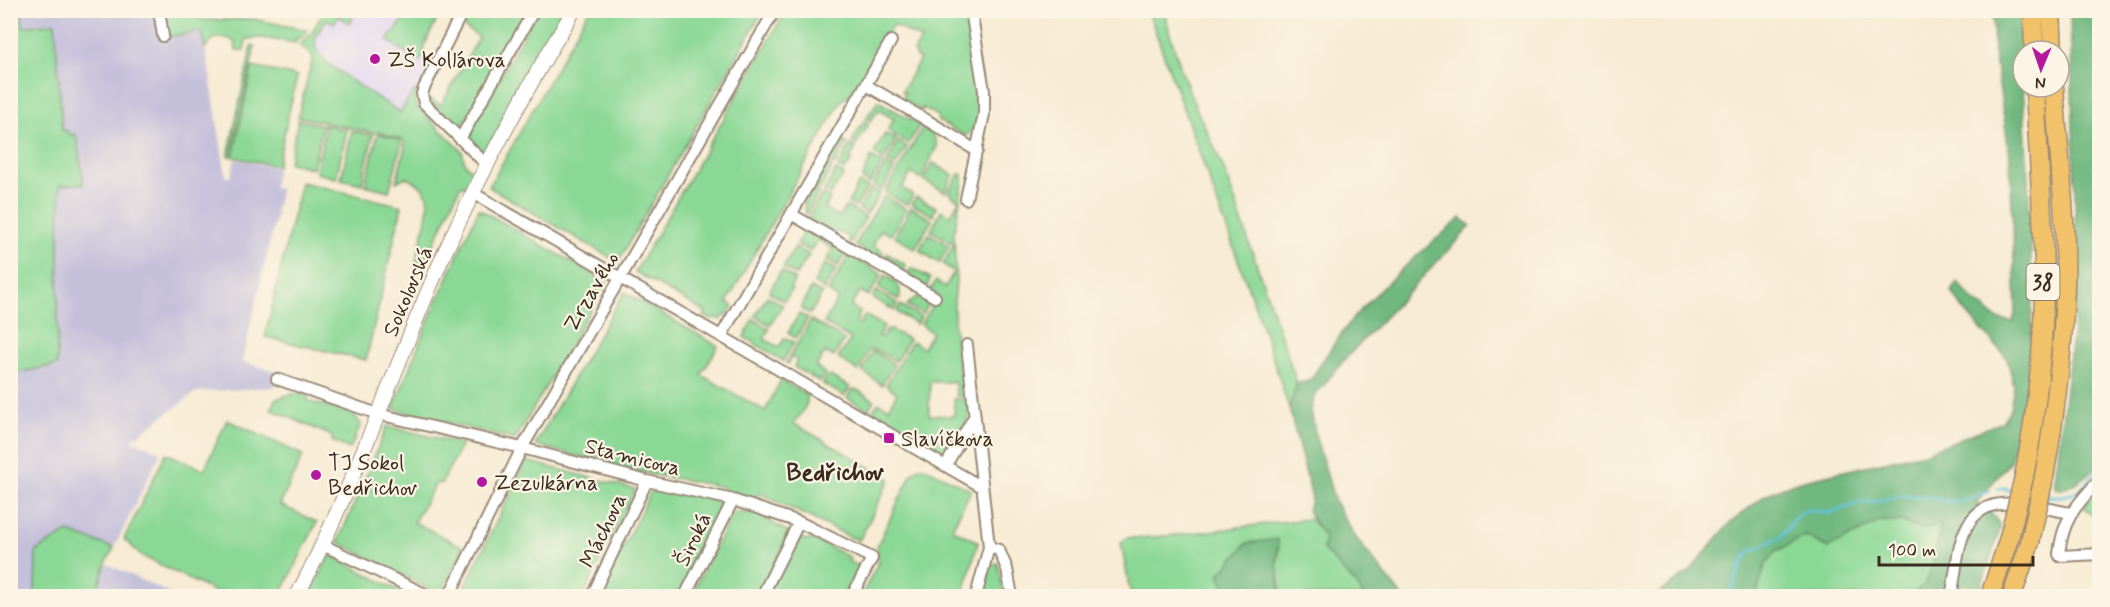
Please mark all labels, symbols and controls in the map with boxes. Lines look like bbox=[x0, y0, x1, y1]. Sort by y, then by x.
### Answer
north arrow bbox=[2011, 39, 2071, 99]
place label: ZŠ Kollárova bbox=[387, 47, 506, 75]
marker: ZŠ Kollárova bbox=[368, 52, 382, 66]
text: N bbox=[2035, 72, 2046, 93]
street label: Sokolovská bbox=[377, 242, 440, 341]
street label: Zrzavého bbox=[558, 247, 626, 337]
road number: 38 bbox=[2026, 264, 2060, 300]
place label: Slavíčkova bbox=[901, 426, 994, 454]
marker: Slavíčkova bbox=[882, 431, 896, 445]
street label: Stamicova bbox=[582, 433, 683, 483]
place label: TJ Sokol Bedřichov bbox=[328, 450, 417, 503]
district label: Bedřichov bbox=[786, 458, 884, 489]
marker: TJ Sokol Bedřichov bbox=[309, 468, 323, 482]
place label: Zezulkárna bbox=[494, 470, 598, 498]
marker: Zezulkárna bbox=[475, 475, 489, 489]
street label: Máchova bbox=[574, 489, 634, 573]
street label: Široká bbox=[669, 508, 719, 571]
scale bar bbox=[1879, 529, 2034, 567]
text: 100 m bbox=[1888, 539, 1936, 563]

